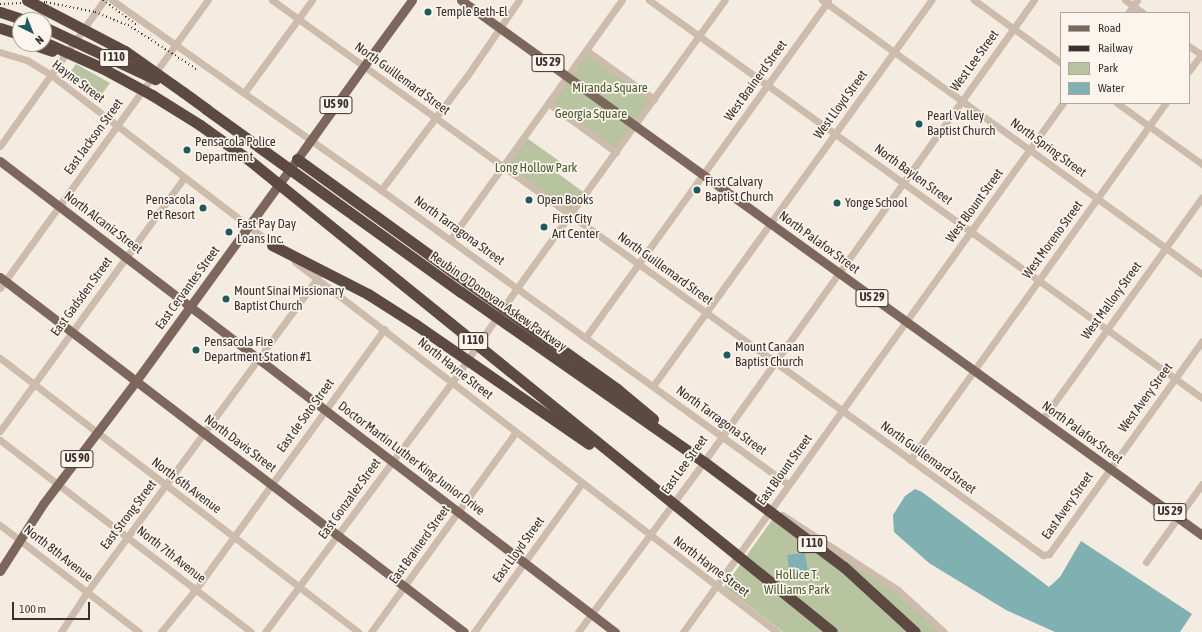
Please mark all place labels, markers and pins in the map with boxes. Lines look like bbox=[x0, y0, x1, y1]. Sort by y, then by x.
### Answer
place label: Temple Beth-El bbox=[436, 4, 508, 20]
marker: Temple Beth-El bbox=[423, 7, 433, 17]
place label: Pearl Valley Baptist Church bbox=[927, 109, 996, 140]
marker: Pearl Valley Baptist Church bbox=[914, 119, 924, 129]
place label: Pensacola Police Department bbox=[195, 135, 276, 166]
marker: Pensacola Police Department bbox=[182, 145, 192, 155]
place label: First Calvary Baptist Church bbox=[705, 175, 774, 206]
marker: First Calvary Baptist Church bbox=[692, 185, 702, 195]
place label: Open Books bbox=[537, 192, 593, 208]
place label: Pensacola Pet Resort bbox=[146, 193, 195, 224]
marker: Open Books bbox=[524, 195, 534, 205]
place label: Yonge School bbox=[845, 195, 908, 211]
marker: Yonge School bbox=[832, 198, 842, 208]
marker: Pensacola Pet Resort bbox=[198, 203, 208, 213]
place label: First City Art Center bbox=[552, 212, 599, 243]
place label: Fast Pay Day Loans Inc. bbox=[237, 217, 296, 248]
marker: First City Art Center bbox=[539, 222, 549, 232]
marker: Fast Pay Day Loans Inc. bbox=[224, 227, 234, 237]
place label: Mount Sinai Missionary Baptist Church bbox=[234, 284, 344, 315]
marker: Mount Sinai Missionary Baptist Church bbox=[221, 294, 231, 304]
place label: Pensacola Fire Department Station #1 bbox=[204, 335, 312, 366]
place label: Mount Canaan Baptist Church bbox=[735, 340, 805, 371]
marker: Pensacola Fire Department Station #1 bbox=[191, 345, 201, 355]
marker: Mount Canaan Baptist Church bbox=[722, 350, 732, 360]

